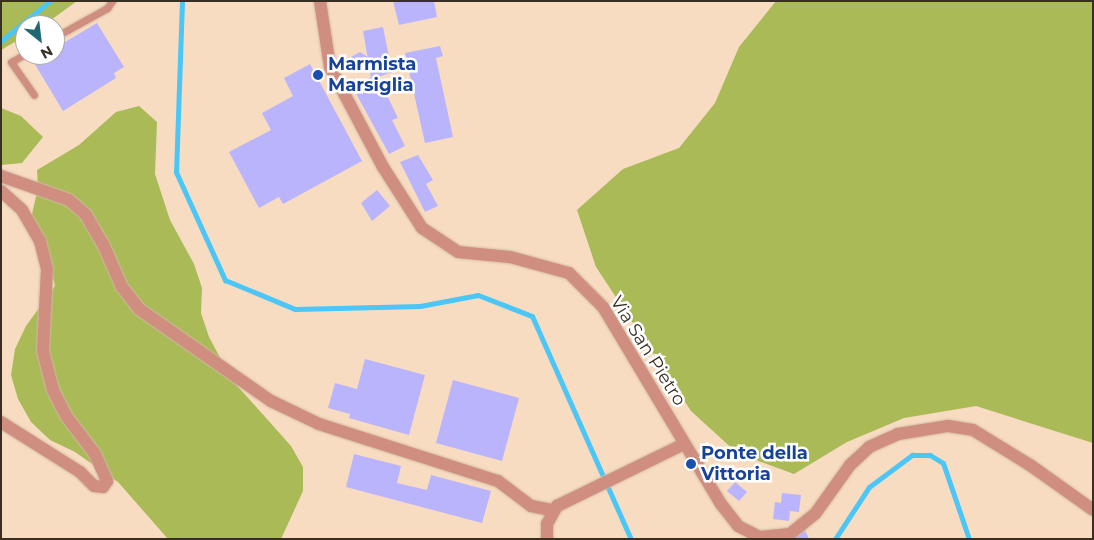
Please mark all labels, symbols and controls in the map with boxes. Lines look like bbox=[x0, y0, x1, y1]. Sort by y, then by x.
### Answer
north arrow bbox=[15, 15, 65, 65]
text: N bbox=[37, 42, 56, 63]
place label: Marmista Marsiglia bbox=[328, 54, 416, 96]
marker: Marmista Marsiglia bbox=[312, 69, 324, 81]
street label: Via San Pietro bbox=[606, 292, 690, 410]
place label: Ponte della Vittoria bbox=[701, 443, 808, 486]
marker: Ponte della Vittoria bbox=[685, 458, 697, 470]

